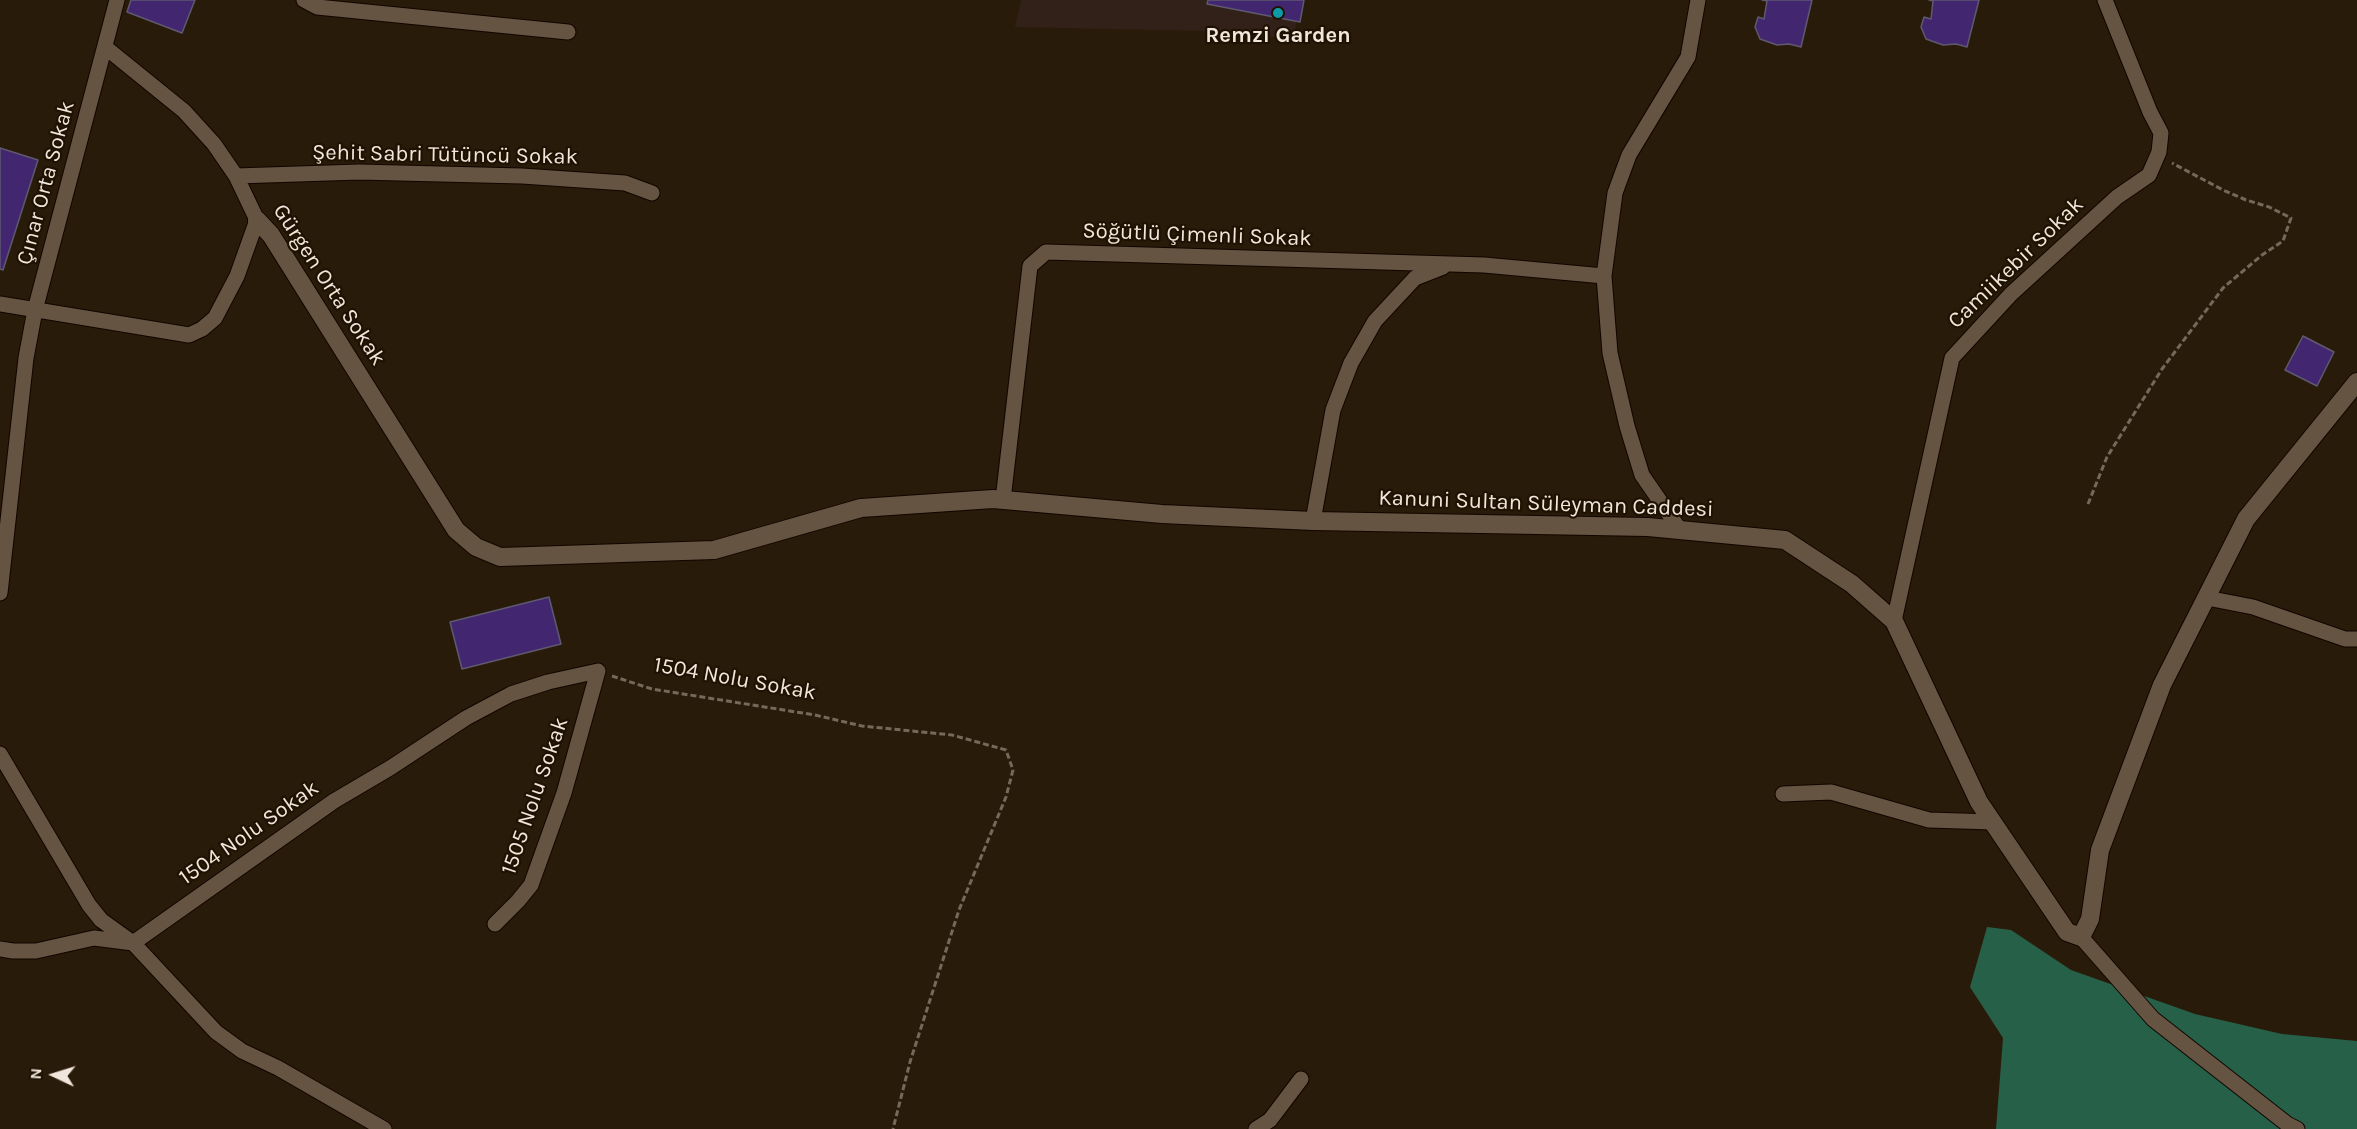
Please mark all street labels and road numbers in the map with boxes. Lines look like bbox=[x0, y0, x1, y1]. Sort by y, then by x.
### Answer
street label: Çınar Orta Sokak bbox=[11, 98, 81, 268]
street label: Şehit Sabri Tütüncü Sokak bbox=[312, 139, 578, 171]
street label: Camiikebir Sokak bbox=[1943, 192, 2089, 334]
street label: Gürgen Orta Sokak bbox=[267, 199, 391, 371]
street label: Söğütlü Çimenli Sokak bbox=[1082, 218, 1312, 252]
street label: Kanuni Sultan Süleyman Caddesi bbox=[1378, 485, 1714, 523]
street label: 1504 Nolu Sokak bbox=[652, 652, 818, 706]
street label: 1505 Nolu Sokak bbox=[496, 714, 574, 878]
street label: 1504 Nolu Sokak bbox=[174, 775, 324, 891]

